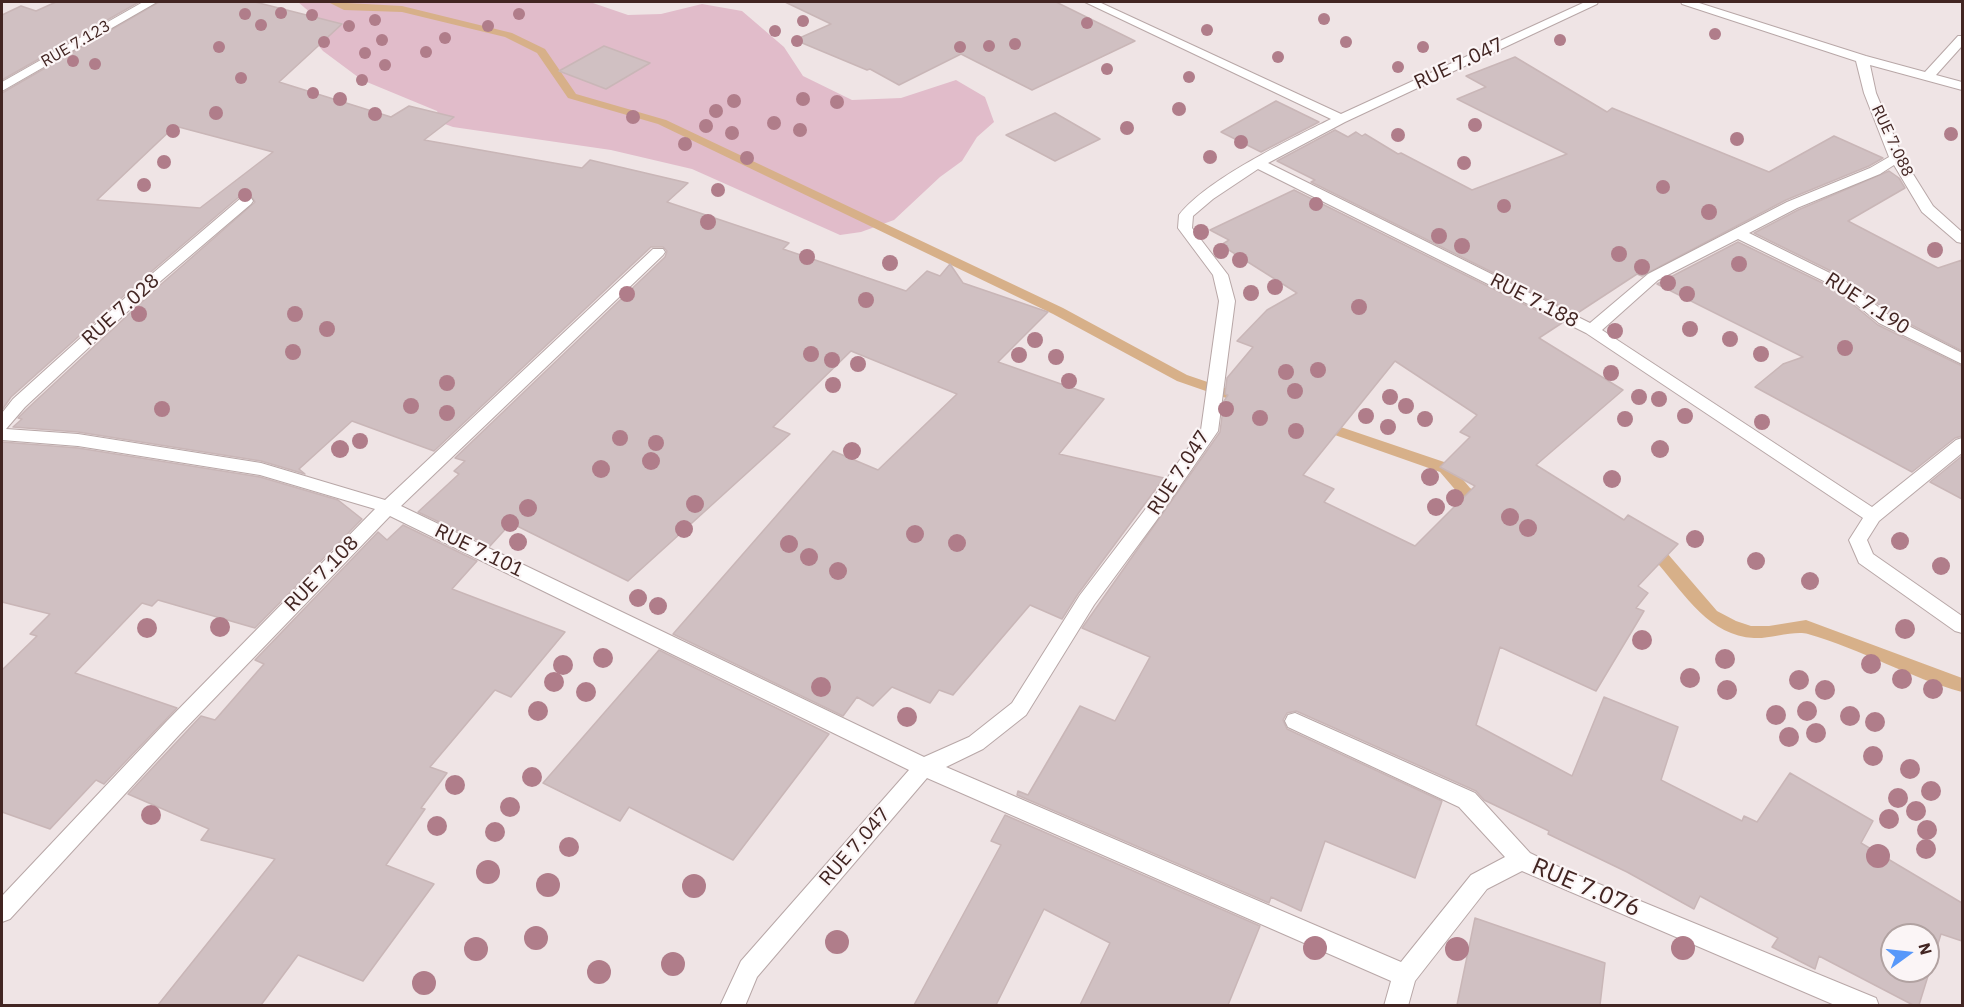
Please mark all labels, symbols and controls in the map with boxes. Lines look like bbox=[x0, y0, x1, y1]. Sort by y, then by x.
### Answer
street label: RUE 7.123 bbox=[38, 16, 114, 72]
street label: RUE 7.047 bbox=[1410, 33, 1508, 95]
street label: RUE 7.088 bbox=[1867, 102, 1917, 180]
street label: RUE 7.190 bbox=[1820, 268, 1914, 340]
street label: RUE 7.028 bbox=[77, 269, 165, 351]
street label: RUE 7.188 bbox=[1486, 269, 1582, 333]
street label: RUE 7.047 bbox=[1143, 426, 1215, 520]
street label: RUE 7.101 bbox=[431, 519, 527, 583]
street label: RUE 7.108 bbox=[280, 531, 364, 617]
street label: RUE 7.047 bbox=[814, 803, 896, 891]
street label: RUE 7.076 bbox=[1527, 852, 1645, 924]
north arrow bbox=[1880, 923, 1940, 983]
text: N bbox=[1914, 941, 1937, 957]

